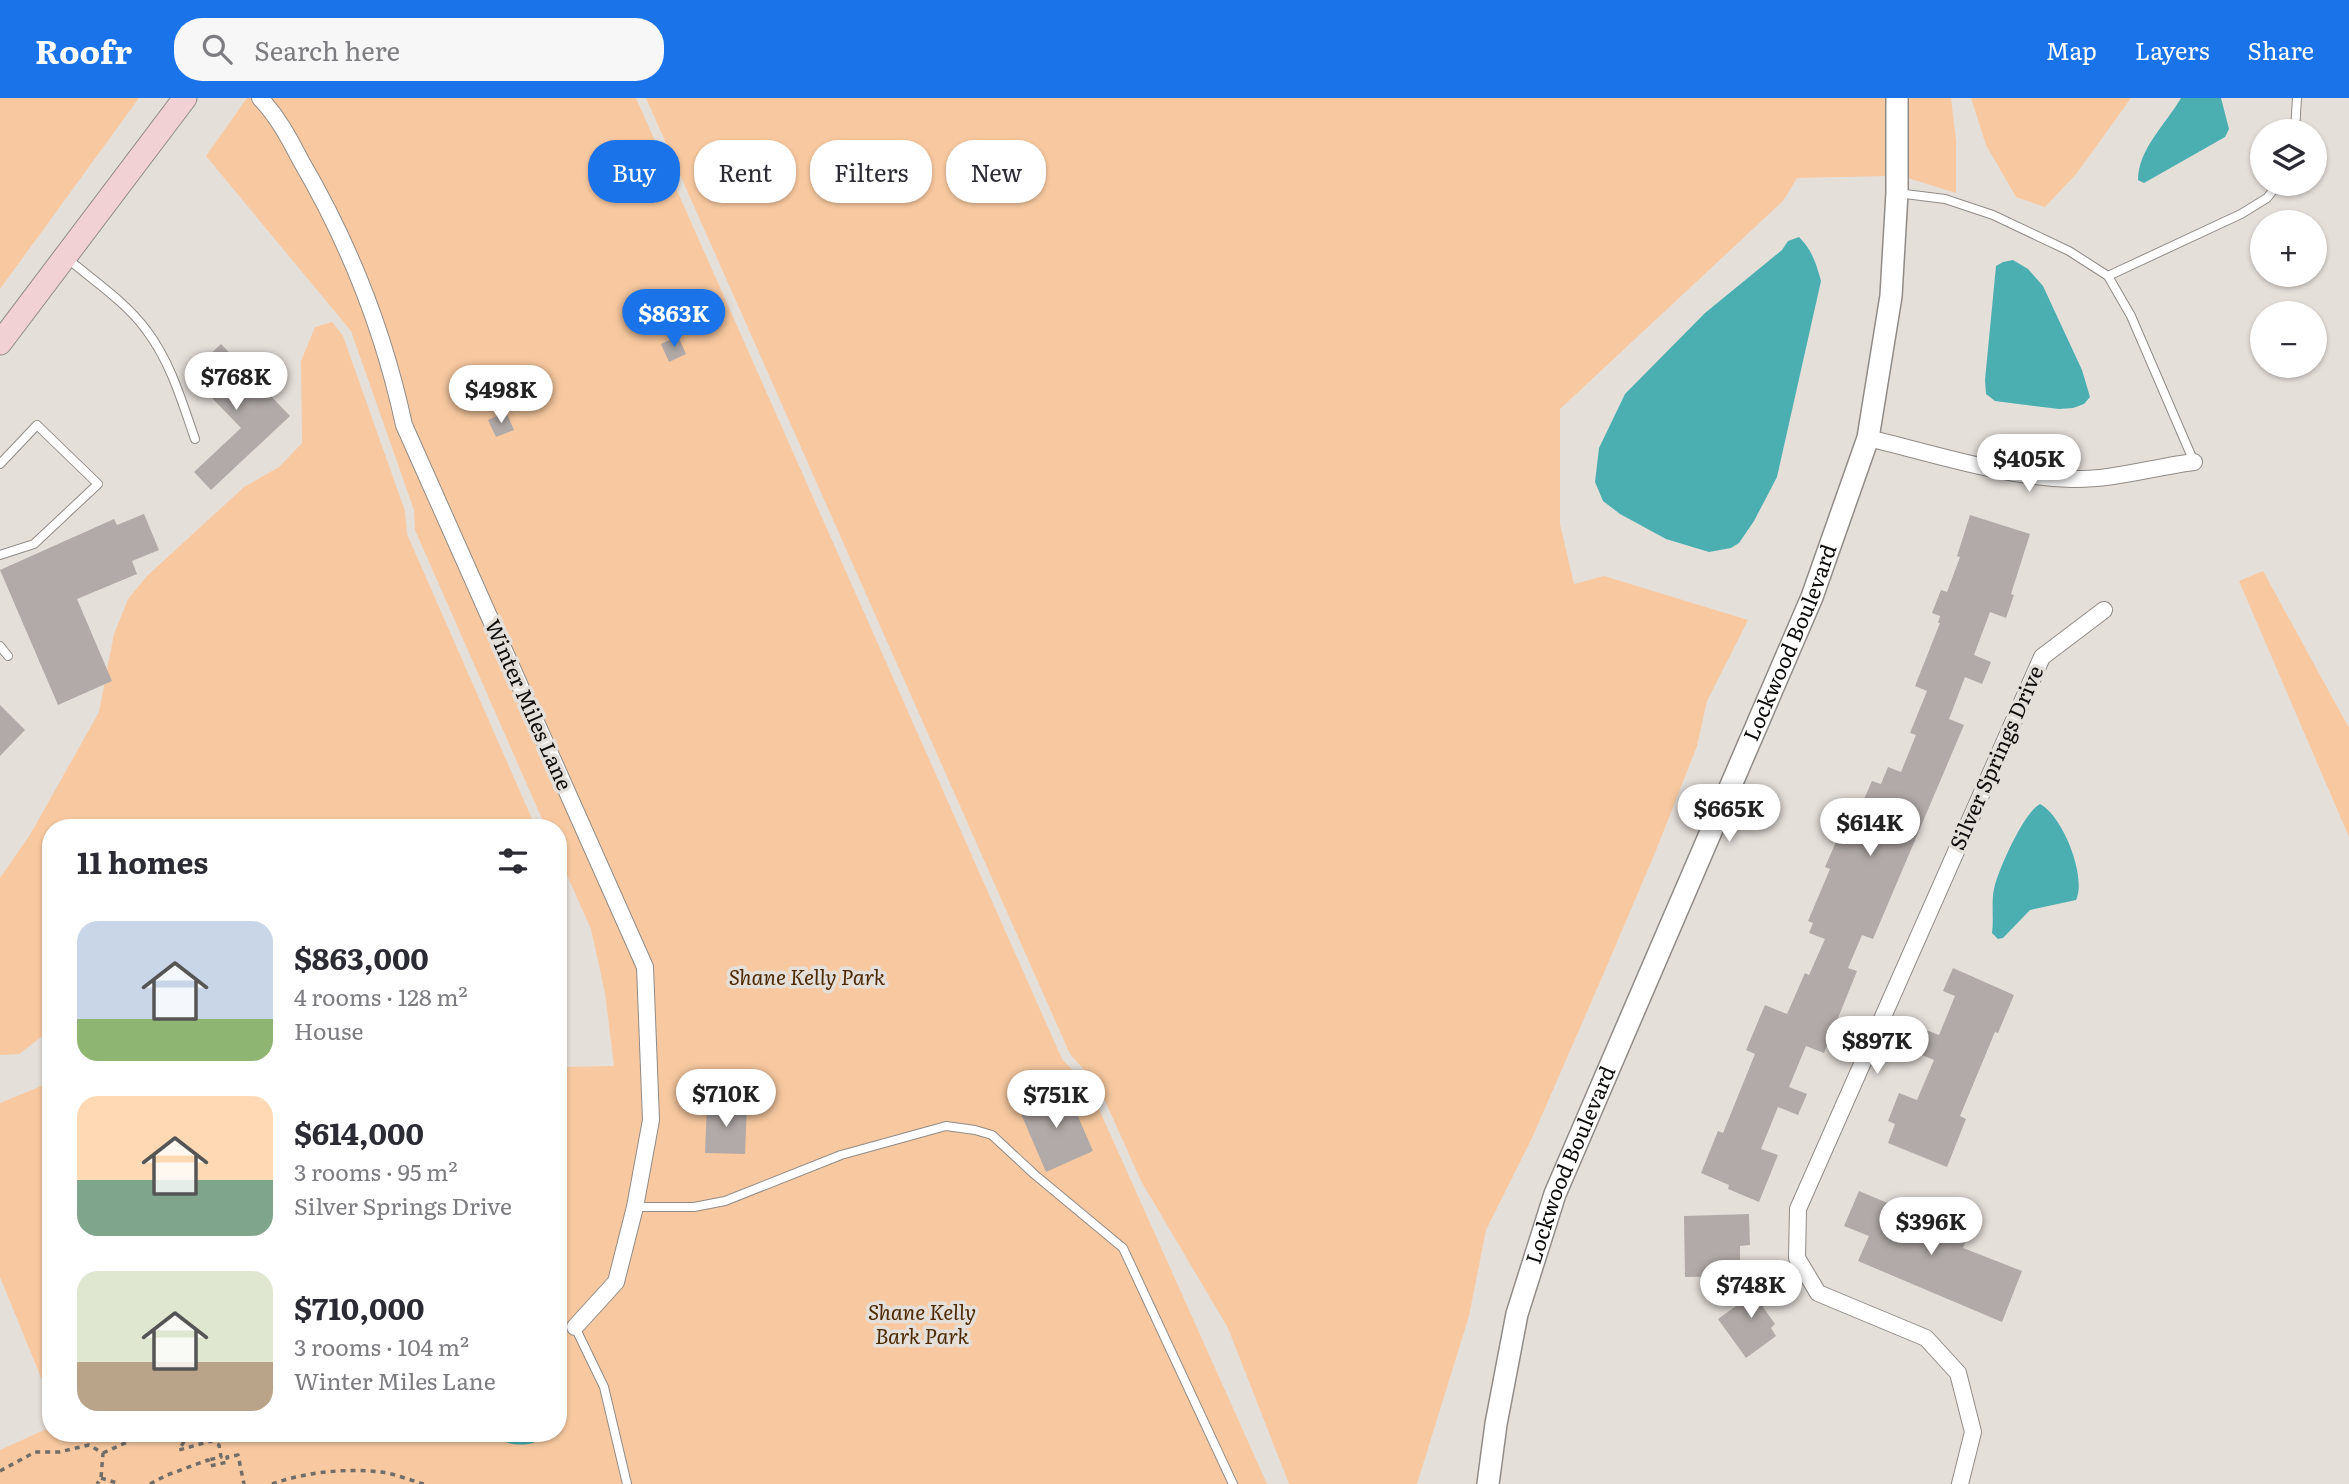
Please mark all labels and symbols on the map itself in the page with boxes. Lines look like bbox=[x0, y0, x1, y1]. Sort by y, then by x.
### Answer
pin: $863K bbox=[625, 289, 723, 349]
pin: $768K bbox=[187, 352, 285, 412]
pin: $498K bbox=[452, 366, 550, 425]
pin: $405K bbox=[1980, 434, 2078, 494]
street label: Lockwood Boulevard bbox=[1734, 539, 1843, 745]
street label: Winter Miles Lane bbox=[479, 614, 582, 794]
street label: Silver Springs Drive bbox=[1940, 660, 2049, 854]
pin: $665K bbox=[1680, 784, 1778, 844]
pin: $614K bbox=[1821, 798, 1919, 858]
park label: Shane Kelly Park bbox=[729, 960, 886, 991]
pin: $897K bbox=[1828, 1016, 1926, 1076]
street label: Lockwood Boulevard bbox=[1516, 1060, 1622, 1267]
pin: $710K bbox=[677, 1070, 775, 1129]
pin: $751K bbox=[1007, 1070, 1105, 1130]
pin: $396K bbox=[1882, 1198, 1980, 1257]
pin: $748K bbox=[1702, 1260, 1800, 1320]
park label: Shane Kelly Bark Park bbox=[868, 1295, 976, 1350]

